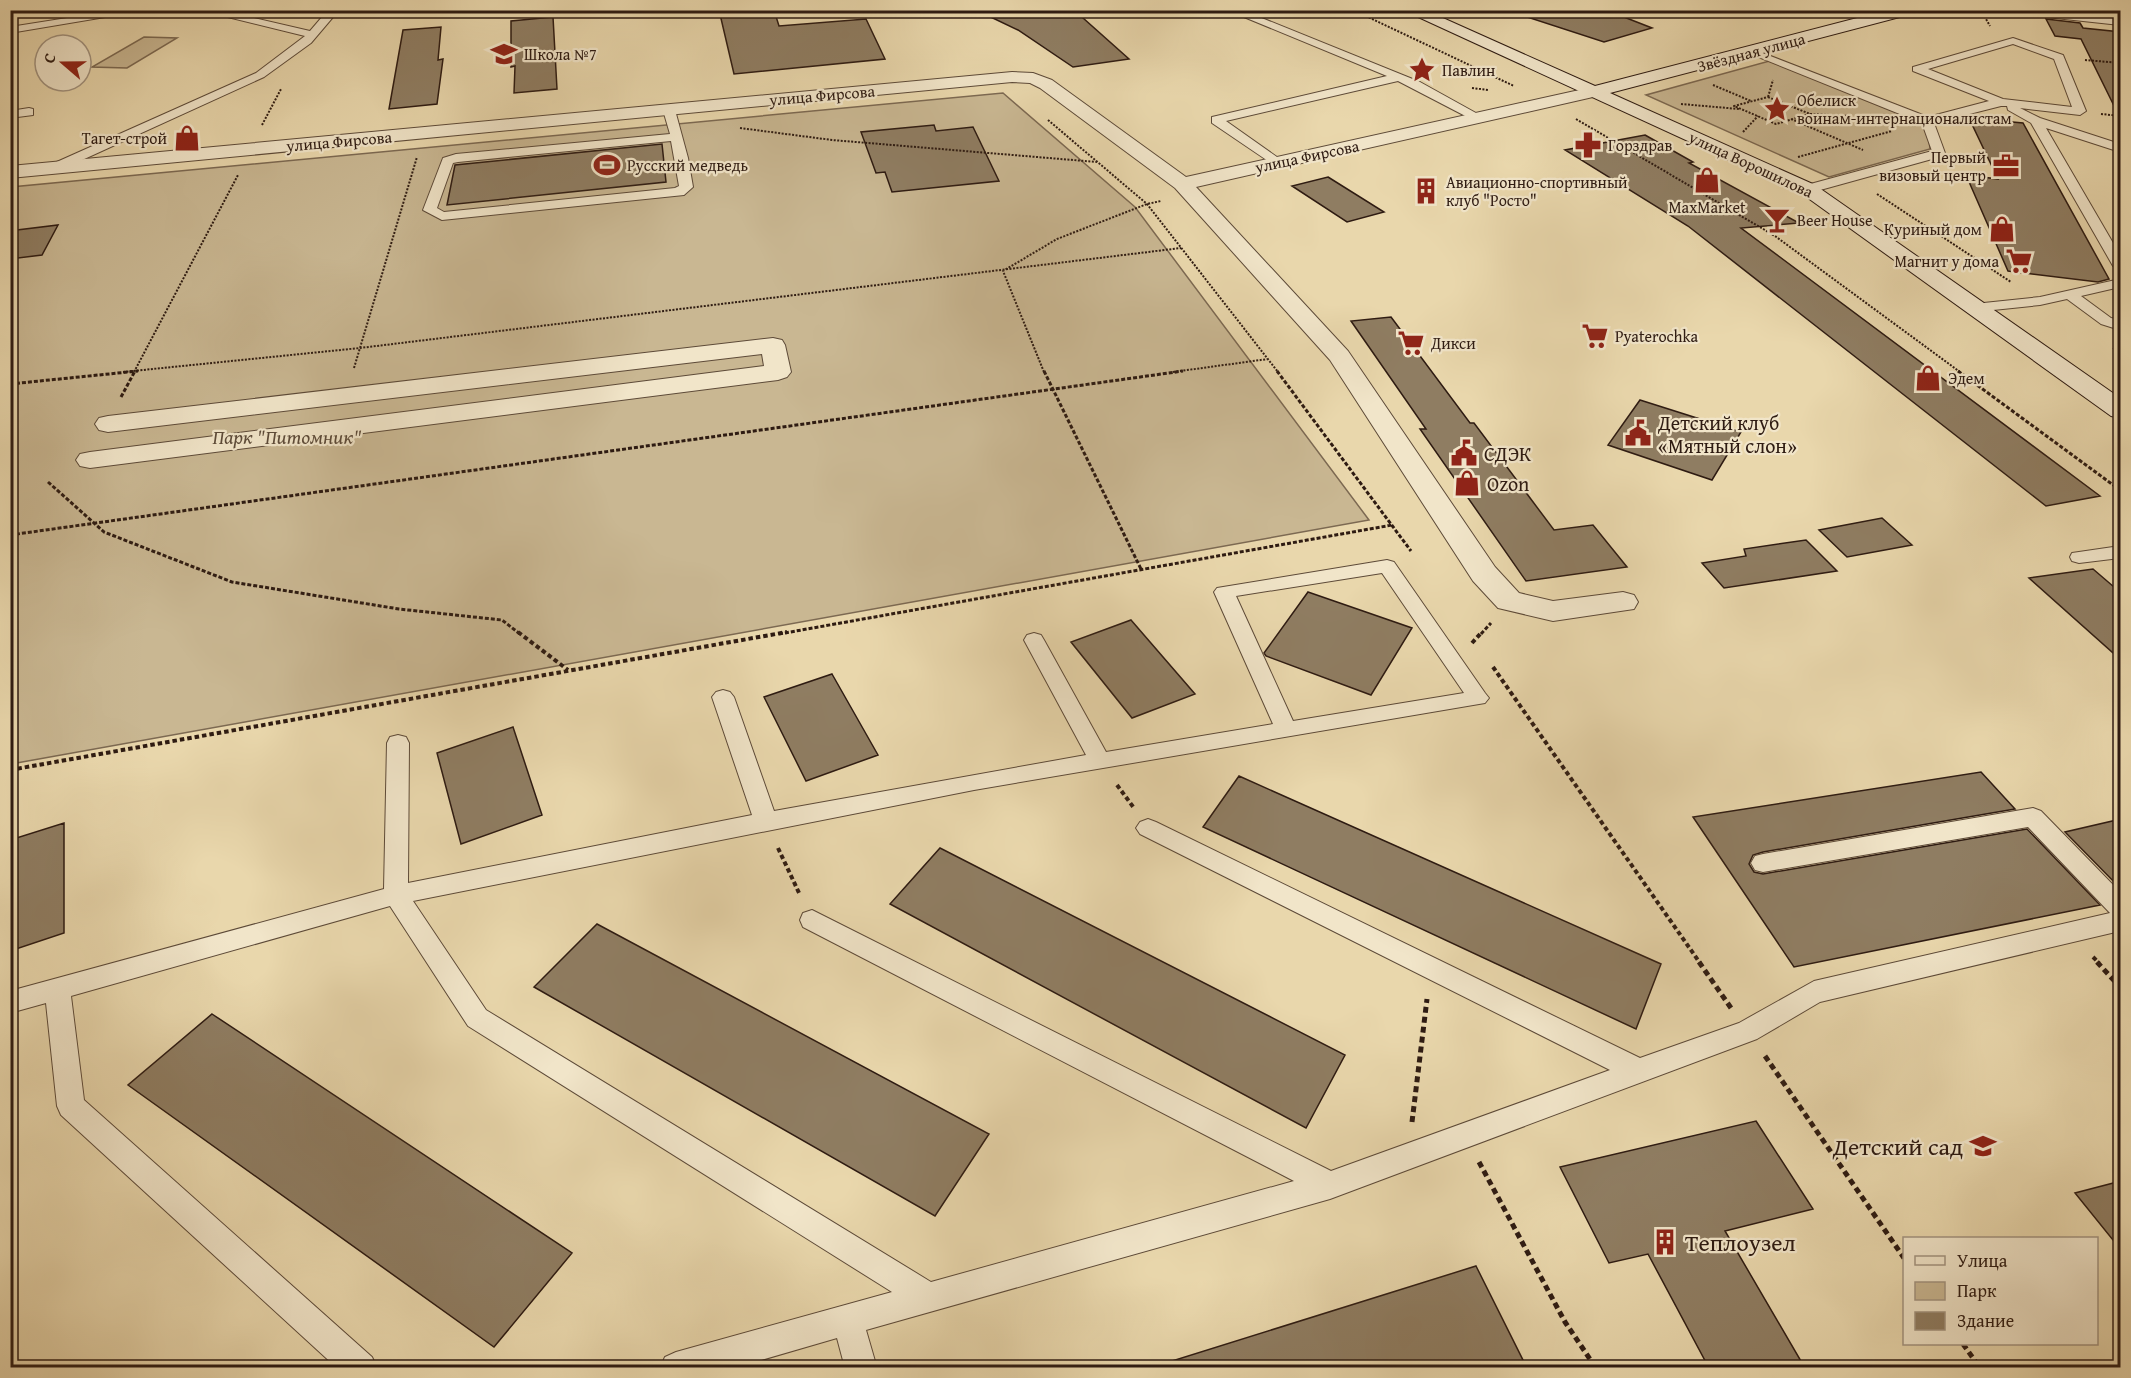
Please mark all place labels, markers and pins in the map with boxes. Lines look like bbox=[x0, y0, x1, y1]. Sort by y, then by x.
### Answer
school or university icon: Школа №7 bbox=[489, 39, 519, 69]
place label: Школа №7 bbox=[524, 42, 597, 66]
place icon: Павлин bbox=[1407, 55, 1437, 85]
place label: Павлин bbox=[1442, 58, 1495, 82]
place label: Обелиск воинам-интернационалистам bbox=[1797, 88, 2012, 130]
place icon: Обелиск воинам-интернационалистам bbox=[1762, 94, 1792, 124]
shop icon: Тагет-строй bbox=[172, 123, 202, 153]
place label: Тагет-строй bbox=[82, 126, 167, 150]
pharmacy icon: Горздрав bbox=[1573, 130, 1603, 160]
place label: Горздрав bbox=[1608, 133, 1672, 157]
place label: Первый визовый центр bbox=[1879, 145, 1986, 187]
sports icon: Русский медведь bbox=[592, 150, 622, 180]
office icon: Первый визовый центр bbox=[1991, 151, 2021, 181]
place label: Русский медведь bbox=[627, 153, 749, 177]
shop icon: MaxMarket bbox=[1692, 165, 1722, 195]
place label: Авиационно-спортивный клуб "Росто" bbox=[1446, 170, 1628, 212]
building icon: Авиационно-спортивный клуб "Росто" bbox=[1411, 176, 1441, 206]
place label: MaxMarket bbox=[1668, 195, 1746, 219]
bar icon: Beer House bbox=[1762, 205, 1792, 235]
place label: Beer House bbox=[1797, 208, 1873, 232]
shop icon: Куриный дом bbox=[1987, 214, 2017, 244]
place label: Куриный дом bbox=[1884, 217, 1982, 241]
supermarket icon: Магнит у дома bbox=[2004, 246, 2034, 276]
place label: Магнит у дома bbox=[1894, 249, 1999, 273]
supermarket icon: Pyaterochka bbox=[1580, 321, 1610, 351]
place label: Pyaterochka bbox=[1615, 324, 1699, 348]
supermarket icon: Дикси bbox=[1396, 328, 1426, 358]
place label: Дикси bbox=[1430, 331, 1476, 355]
shop icon: Эдем bbox=[1913, 363, 1943, 393]
place label: Эдем bbox=[1948, 366, 1985, 390]
place label: Детский клуб «Мятный слон» bbox=[1657, 408, 1797, 460]
public building icon: Детский клуб «Мятный слон» bbox=[1623, 418, 1653, 448]
public building icon: СДЭК bbox=[1449, 438, 1479, 468]
place label: СДЭК bbox=[1484, 439, 1532, 468]
shop icon: Ozon bbox=[1452, 468, 1482, 498]
place label: Ozon bbox=[1487, 469, 1529, 498]
place label: Детский сад bbox=[1832, 1129, 1963, 1164]
school or university icon: Детский сад bbox=[1968, 1131, 1998, 1161]
place label: Теплоузел bbox=[1685, 1225, 1796, 1260]
building icon: Теплоузел bbox=[1650, 1227, 1680, 1257]

